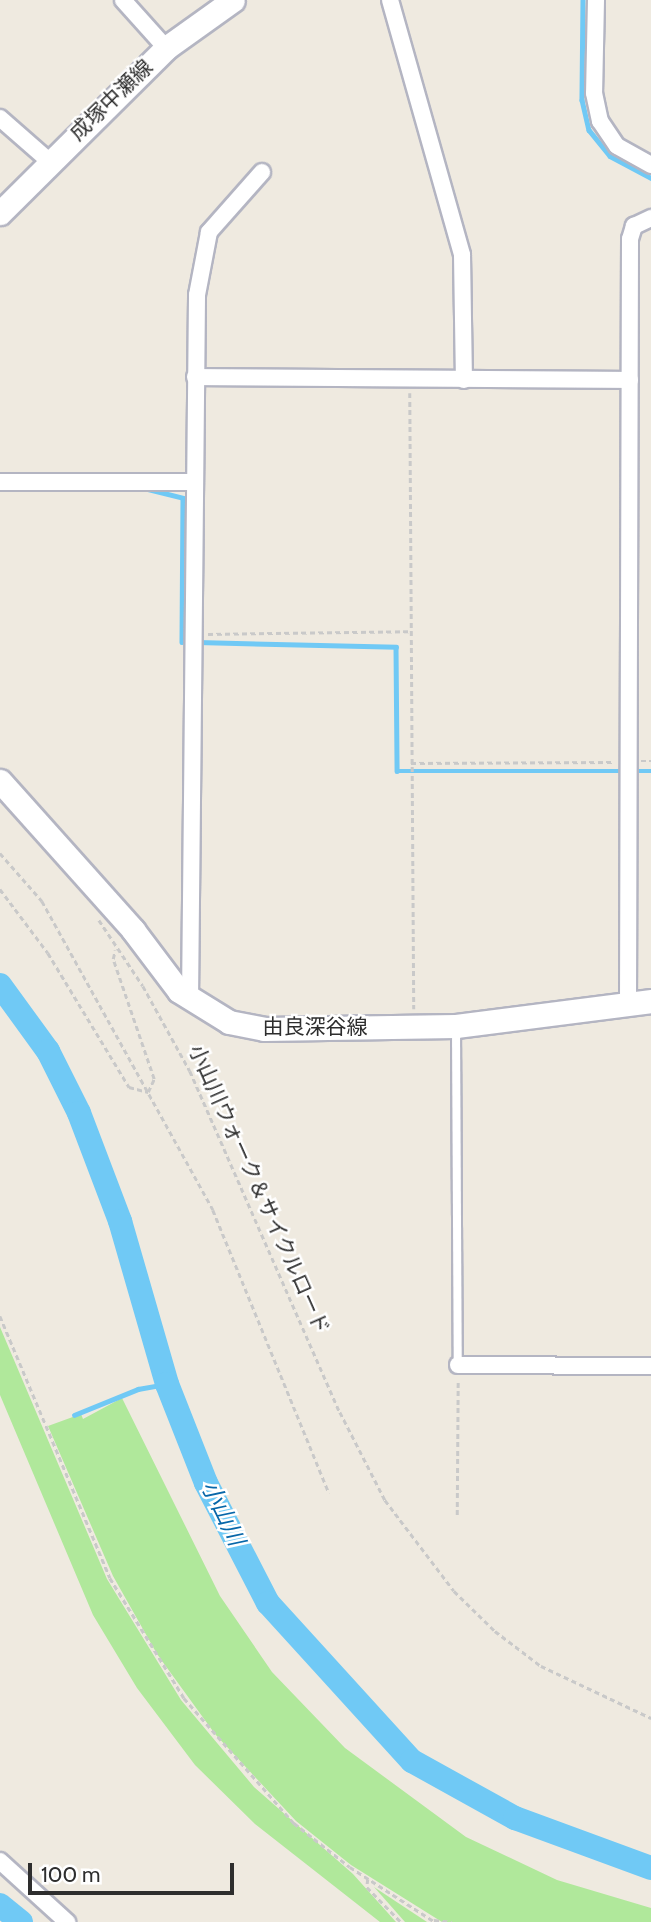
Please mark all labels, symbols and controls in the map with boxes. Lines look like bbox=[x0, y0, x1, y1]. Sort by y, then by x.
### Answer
street label: 成塚中瀬線 bbox=[64, 54, 158, 146]
street label: 由良深谷線 bbox=[263, 1014, 367, 1040]
street label: 小山川ウォーク＆サイクルロード bbox=[183, 1040, 335, 1338]
water label: 小山川 bbox=[195, 1476, 251, 1550]
scale bar bbox=[32, 1848, 238, 1892]
text: 100 m bbox=[41, 1862, 100, 1887]

